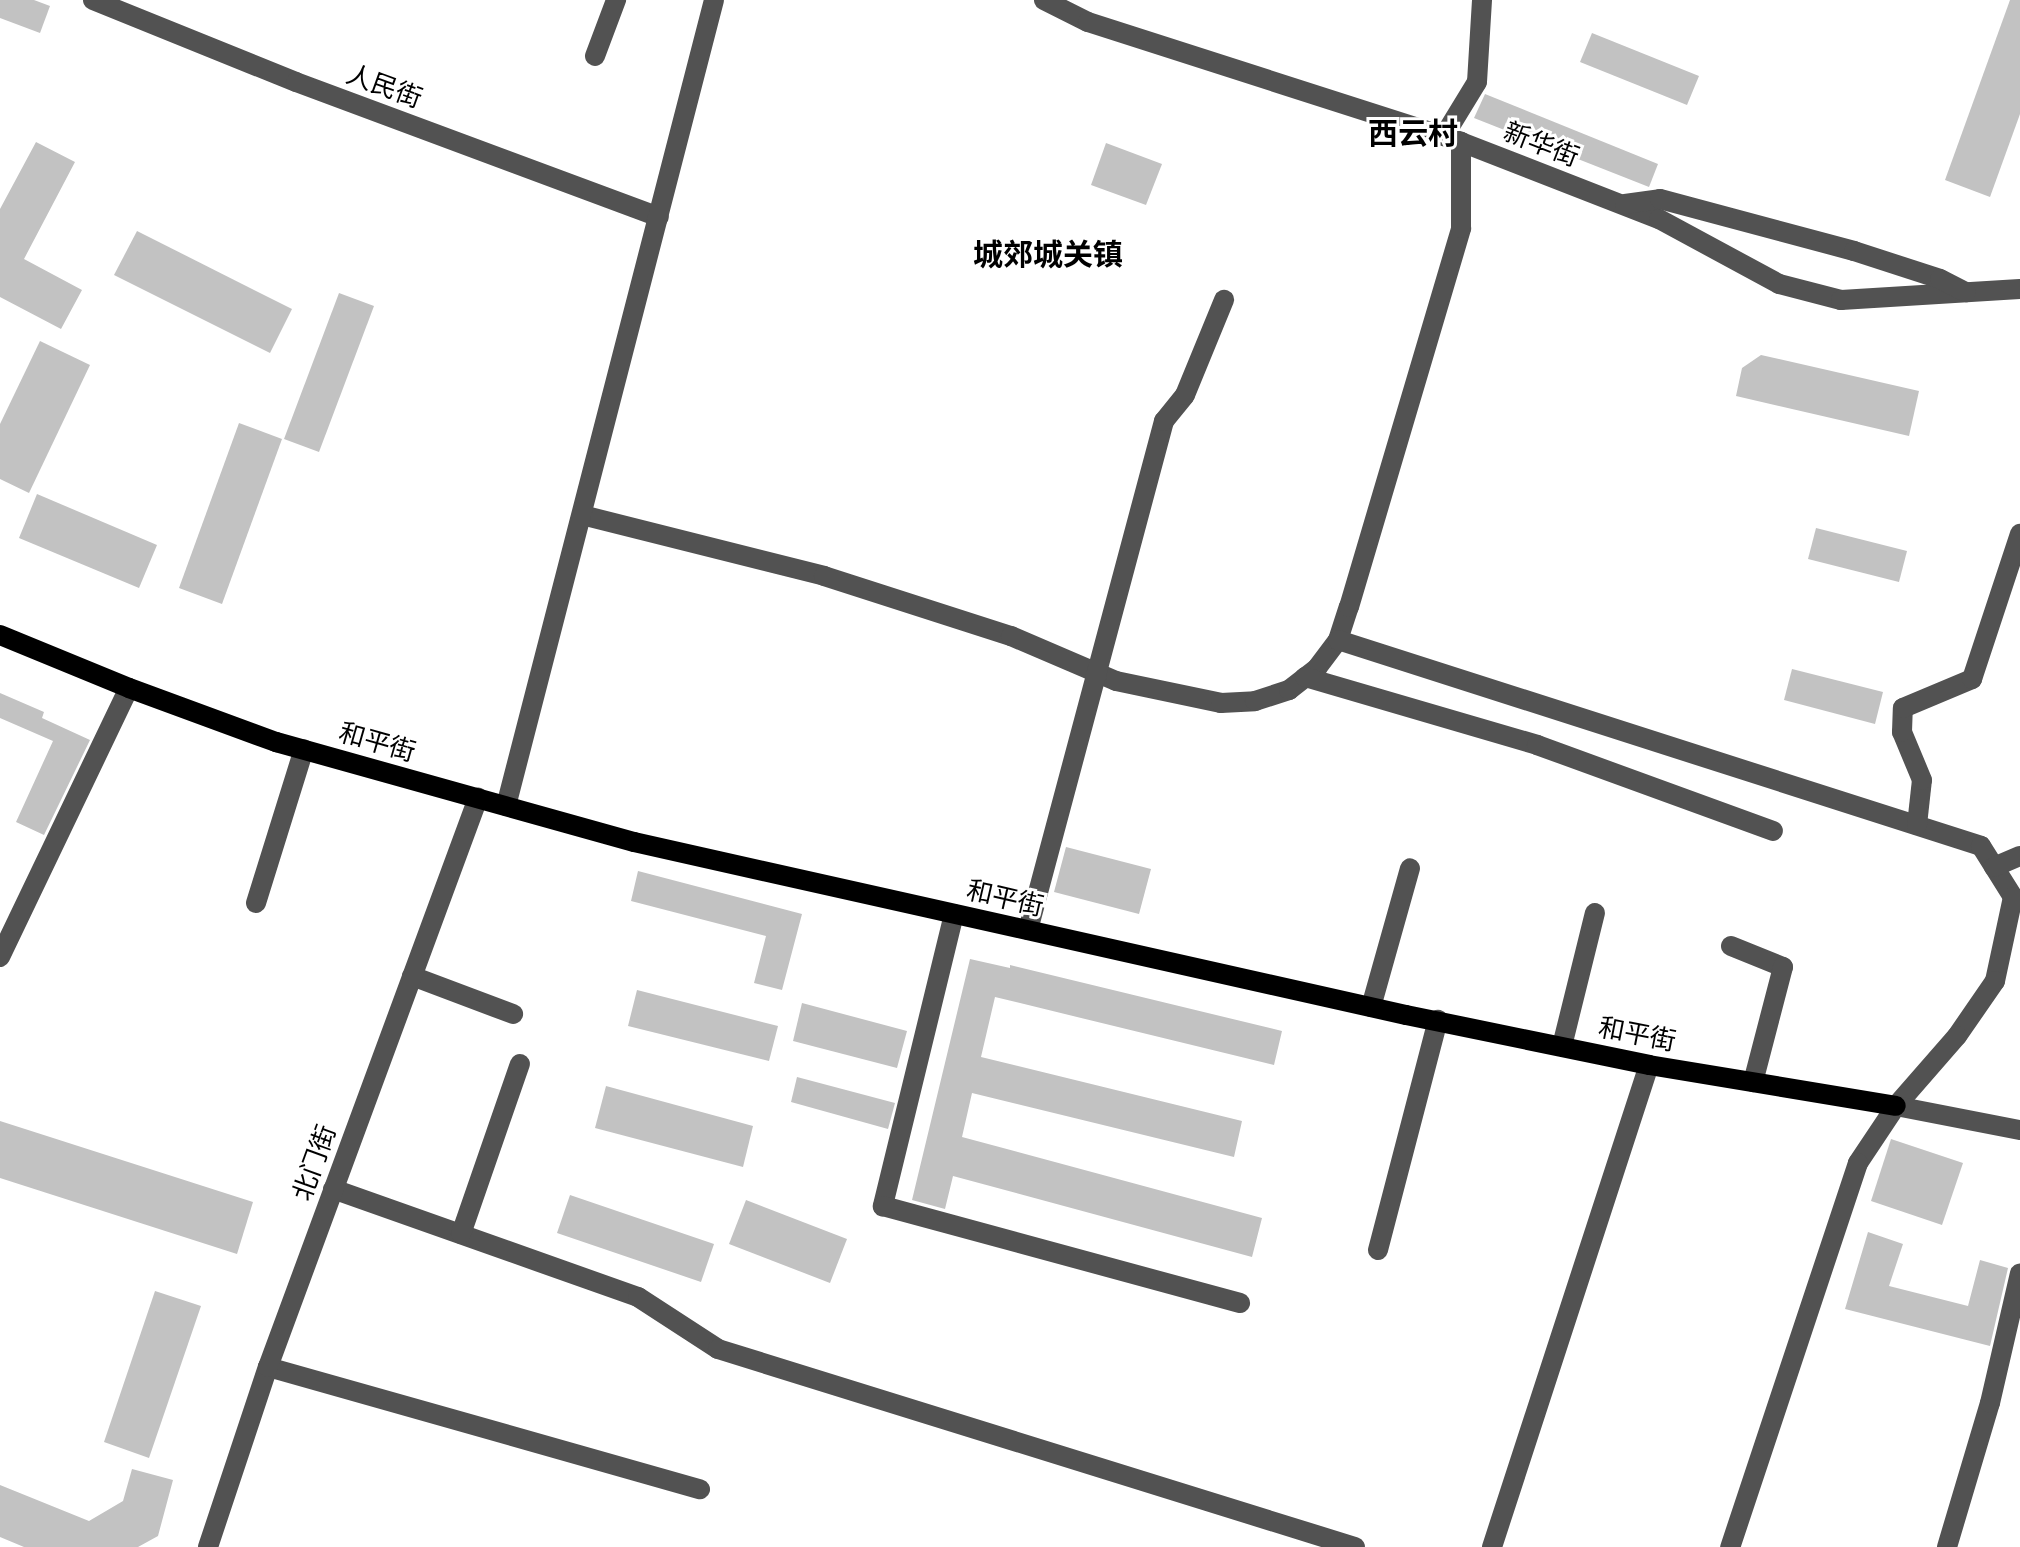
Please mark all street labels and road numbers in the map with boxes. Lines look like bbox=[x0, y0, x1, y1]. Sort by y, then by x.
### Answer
street label: 人民街 bbox=[342, 59, 426, 115]
street label: 新华街 bbox=[1499, 116, 1583, 174]
street label: 和平街 bbox=[335, 717, 419, 769]
street label: 和平街 bbox=[963, 875, 1047, 923]
street label: 和平街 bbox=[1596, 1012, 1678, 1058]
street label: 北门街 bbox=[287, 1121, 343, 1205]

